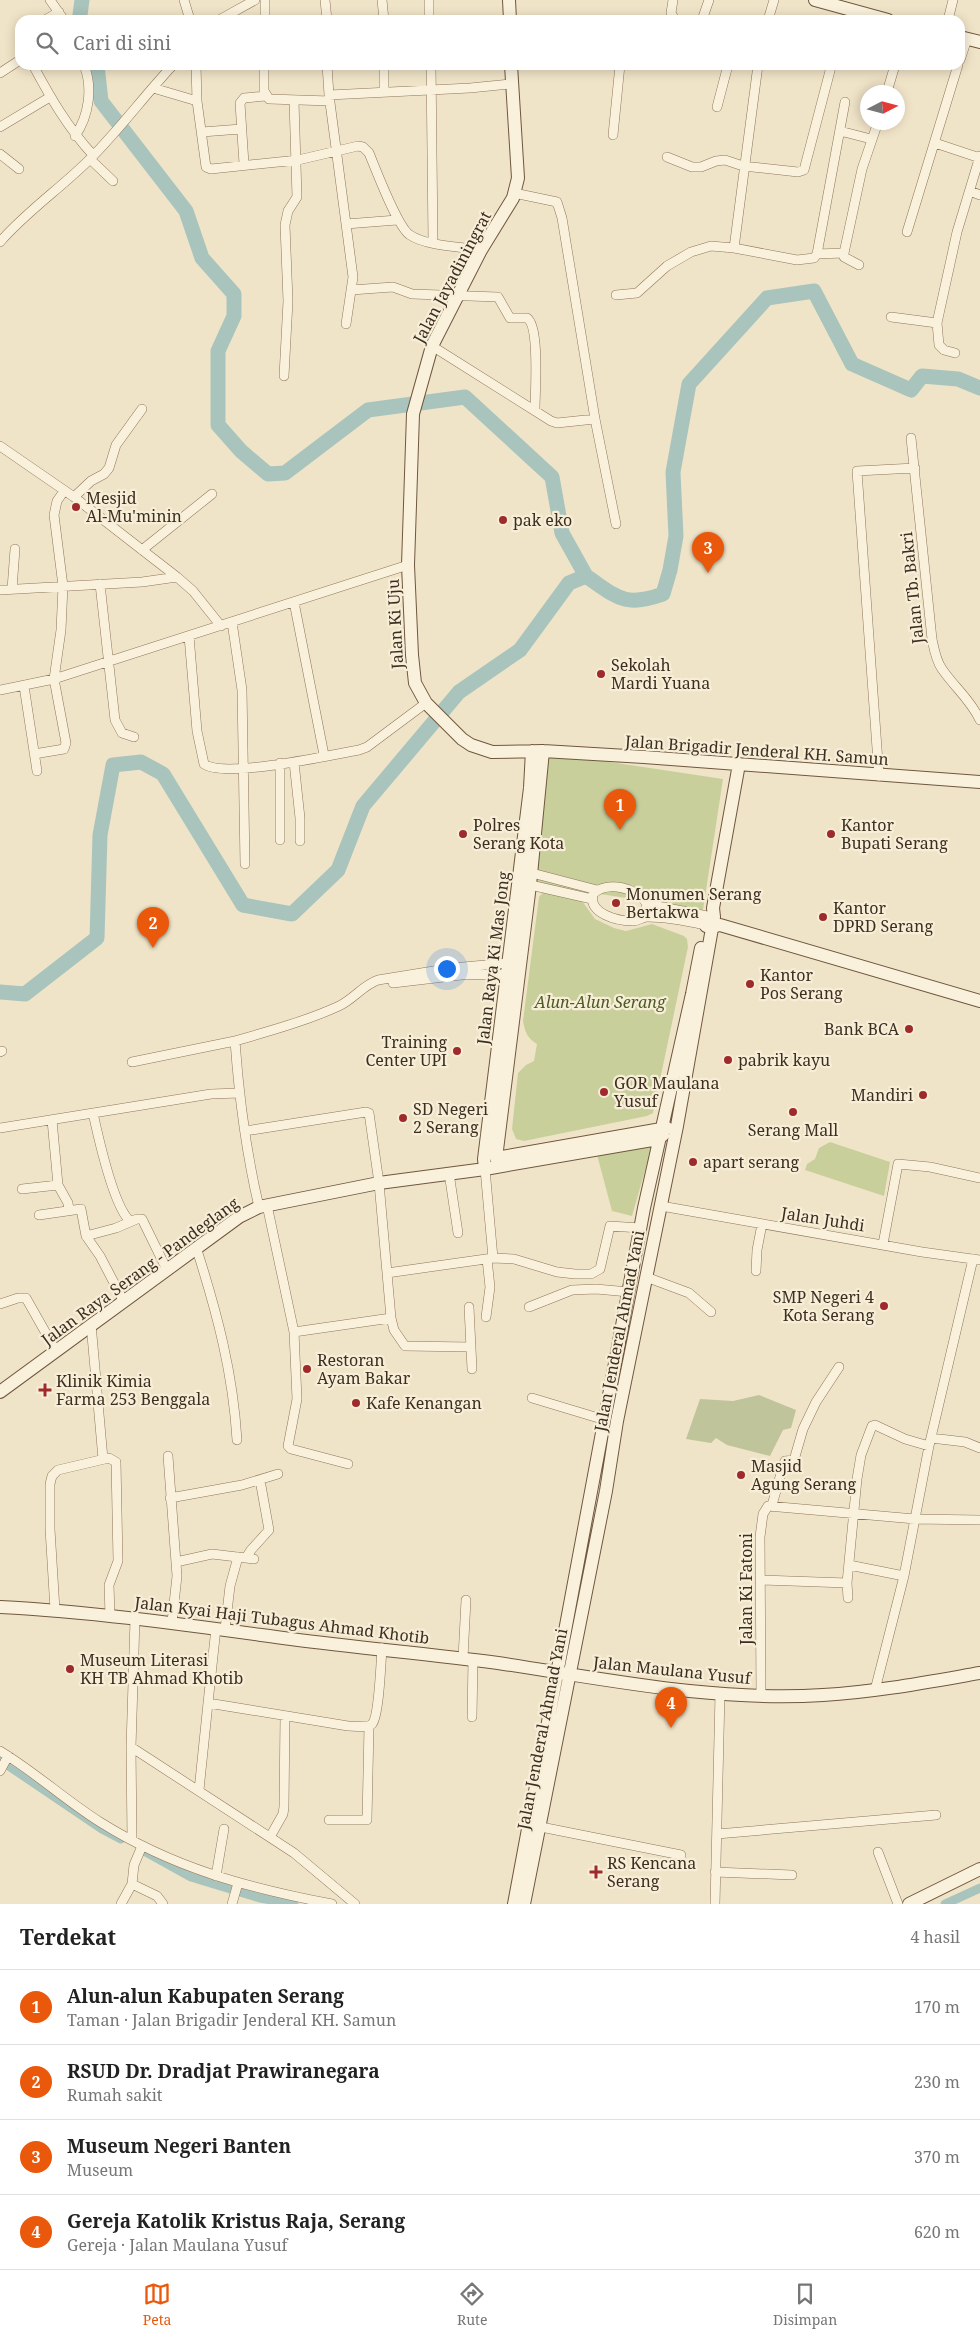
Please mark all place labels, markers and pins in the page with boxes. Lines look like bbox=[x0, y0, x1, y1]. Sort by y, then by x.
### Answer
place label: Mesjid Al-Mu'minin bbox=[86, 487, 182, 527]
marker: Mesjid Al-Mu'minin bbox=[70, 501, 82, 513]
place label: pak eko bbox=[513, 509, 572, 531]
marker: pak eko bbox=[497, 514, 509, 526]
pin: 3 bbox=[692, 532, 724, 573]
place label: Sekolah Mardi Yuana bbox=[611, 654, 710, 694]
marker: Sekolah Mardi Yuana bbox=[595, 668, 607, 680]
pin: 1 bbox=[604, 789, 636, 830]
place label: Polres Serang Kota bbox=[473, 814, 564, 854]
place label: Kantor Bupati Serang bbox=[841, 814, 948, 854]
marker: Polres Serang Kota bbox=[457, 828, 469, 840]
marker: Kantor Bupati Serang bbox=[825, 828, 837, 840]
place label: Monumen Serang Bertakwa bbox=[626, 883, 762, 923]
marker: Monumen Serang Bertakwa bbox=[610, 897, 622, 909]
place label: Kantor DPRD Serang bbox=[833, 897, 933, 937]
pin: 2 bbox=[137, 907, 169, 948]
marker: Kantor DPRD Serang bbox=[817, 911, 829, 923]
place label: Kantor Pos Serang bbox=[760, 964, 843, 1004]
marker: Kantor Pos Serang bbox=[744, 978, 756, 990]
place label: Bank BCA bbox=[824, 1018, 900, 1040]
marker: Bank BCA bbox=[903, 1023, 915, 1035]
place label: Training Center UPI bbox=[365, 1031, 447, 1071]
marker: Training Center UPI bbox=[451, 1045, 463, 1057]
place label: pabrik kayu bbox=[738, 1049, 830, 1071]
marker: pabrik kayu bbox=[722, 1054, 734, 1066]
place label: GOR Maulana Yusuf bbox=[613, 1072, 719, 1112]
place label: Mandiri bbox=[851, 1084, 913, 1106]
marker: GOR Maulana Yusuf bbox=[598, 1086, 610, 1098]
marker: Mandiri bbox=[917, 1089, 929, 1101]
place label: SD Negeri 2 Serang bbox=[413, 1098, 488, 1138]
marker: Serang Mall bbox=[787, 1106, 799, 1118]
marker: SD Negeri 2 Serang bbox=[397, 1112, 409, 1124]
place label: Serang Mall bbox=[748, 1119, 838, 1141]
place label: apart serang bbox=[703, 1151, 799, 1173]
marker: apart serang bbox=[687, 1156, 699, 1168]
place label: SMP Negeri 4 Kota Serang bbox=[773, 1286, 874, 1326]
marker: SMP Negeri 4 Kota Serang bbox=[878, 1300, 890, 1312]
place label: Restoran Ayam Bakar bbox=[317, 1349, 411, 1389]
marker: Restoran Ayam Bakar bbox=[301, 1363, 313, 1375]
place label: Klinik Kimia Farma 253 Benggala bbox=[56, 1370, 210, 1410]
marker: Klinik Kimia Farma 253 Benggala bbox=[38, 1383, 52, 1397]
place label: Kafe Kenangan bbox=[366, 1392, 482, 1414]
marker: Kafe Kenangan bbox=[350, 1397, 362, 1409]
place label: Masjid Agung Serang bbox=[751, 1455, 857, 1495]
marker: Masjid Agung Serang bbox=[735, 1469, 747, 1481]
place label: Museum Literasi KH TB Ahmad Khotib bbox=[80, 1649, 243, 1689]
marker: Museum Literasi KH TB Ahmad Khotib bbox=[64, 1663, 76, 1675]
pin: 4 bbox=[655, 1687, 687, 1728]
place label: RS Kencana Serang bbox=[607, 1852, 696, 1892]
marker: RS Kencana Serang bbox=[589, 1865, 603, 1879]

